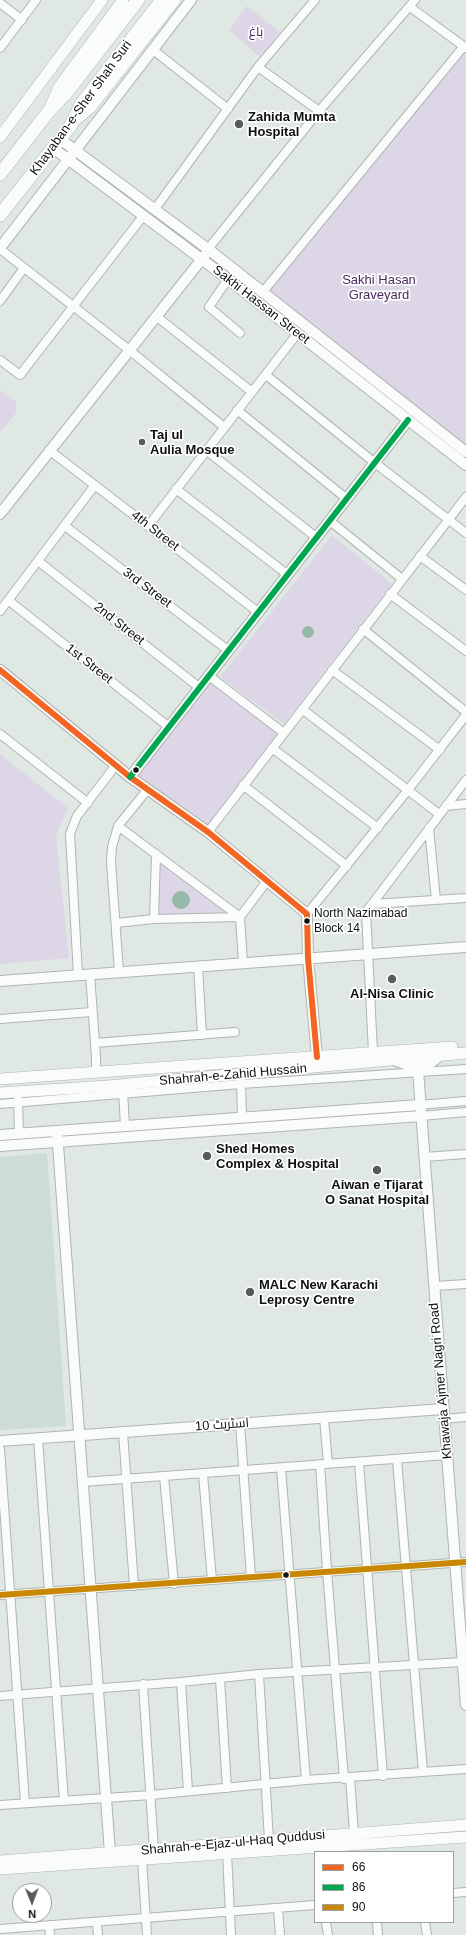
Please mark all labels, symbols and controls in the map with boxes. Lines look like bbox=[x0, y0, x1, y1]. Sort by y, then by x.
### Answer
park label: باغ bbox=[249, 24, 263, 40]
street label: Khayaban-e-Sher Shah Suri bbox=[27, 38, 135, 178]
place label: Zahida Mumta Hospital bbox=[248, 109, 335, 140]
marker: Zahida Mumta Hospital bbox=[233, 118, 245, 130]
street label: Sakhi Hassan Street bbox=[210, 262, 312, 348]
park label: Sakhi Hasan Graveyard bbox=[342, 272, 416, 303]
place label: Taj ul Aulia Mosque bbox=[150, 427, 235, 458]
marker: Taj ul Aulia Mosque bbox=[137, 437, 147, 447]
street label: 4th Street bbox=[128, 508, 182, 554]
street label: 3rd Street bbox=[120, 565, 174, 611]
street label: 2nd Street bbox=[91, 599, 147, 649]
street label: 1st Street bbox=[62, 641, 116, 687]
unlabelled marker bbox=[131, 765, 141, 775]
place label: North Nazimabad Block 14 bbox=[314, 907, 407, 935]
marker: North Nazimabad Block 14 bbox=[302, 916, 312, 926]
marker: Al-Nisa Clinic bbox=[386, 973, 398, 985]
place label: Al-Nisa Clinic bbox=[350, 986, 434, 1002]
street label: Shahrah-e-Zahid Hussain bbox=[159, 1061, 307, 1089]
place label: Shed Homes Complex & Hospital bbox=[216, 1141, 339, 1172]
marker: Shed Homes Complex & Hospital bbox=[201, 1150, 213, 1162]
marker: Aiwan e Tijarat O Sanat Hospital bbox=[371, 1164, 383, 1176]
place label: Aiwan e Tijarat O Sanat Hospital bbox=[325, 1177, 429, 1208]
place label: MALC New Karachi Leprosy Centre bbox=[259, 1277, 378, 1308]
marker: MALC New Karachi Leprosy Centre bbox=[244, 1286, 256, 1298]
street label: Khawaja Ajmer Nagri Road bbox=[426, 1302, 456, 1460]
street label: اسٹریٹ 10 bbox=[194, 1415, 250, 1435]
unlabelled marker bbox=[281, 1570, 291, 1580]
street label: Shahrah-e-Ejaz-ul-Haq Quddusi bbox=[140, 1827, 326, 1859]
legend bbox=[314, 1851, 454, 1923]
text: 66 bbox=[352, 1860, 365, 1874]
text: 86 bbox=[352, 1880, 365, 1894]
north arrow bbox=[12, 1883, 52, 1923]
text: 90 bbox=[352, 1900, 365, 1914]
text: N bbox=[28, 1908, 36, 1920]

